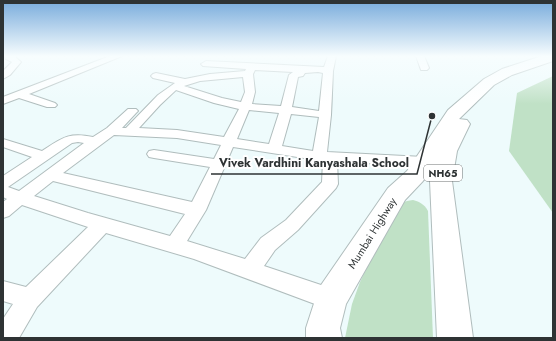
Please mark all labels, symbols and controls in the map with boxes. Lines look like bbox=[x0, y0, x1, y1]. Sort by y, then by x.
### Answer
callout: Vivek Vardhini Kanyashala School bbox=[211, 150, 417, 174]
text: Vivek Vardhini Kanyashala School bbox=[218, 154, 409, 172]
road number: NH65 bbox=[424, 165, 462, 181]
street label: Mumbai Highway bbox=[344, 194, 400, 272]

